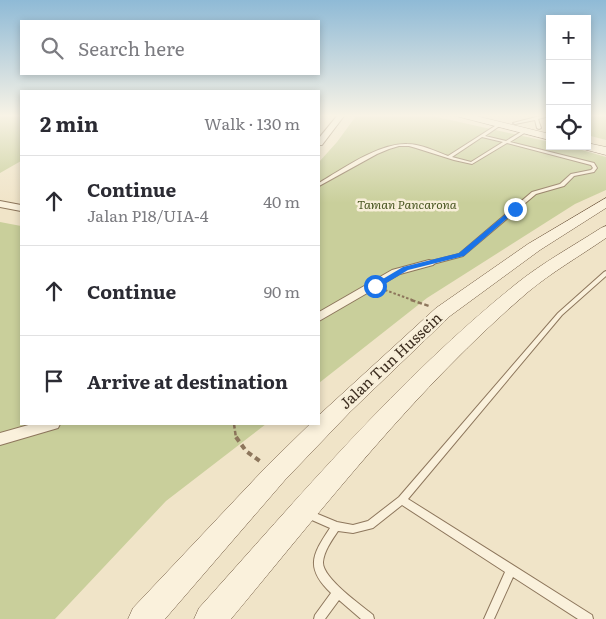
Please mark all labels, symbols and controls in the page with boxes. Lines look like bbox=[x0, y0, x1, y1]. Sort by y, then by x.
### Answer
map controls bbox=[546, 15, 591, 150]
button: + bbox=[546, 15, 591, 60]
search box bbox=[20, 20, 320, 75]
icon: search bbox=[38, 34, 66, 62]
text: Search here bbox=[78, 34, 185, 62]
button: − bbox=[546, 60, 591, 105]
button: locate bbox=[546, 105, 591, 150]
text: 2 min bbox=[40, 107, 99, 138]
text: Walk · 130 m bbox=[204, 111, 300, 135]
text: Continue bbox=[87, 175, 176, 203]
icon: ahead bbox=[40, 187, 68, 215]
text: 40 m bbox=[263, 189, 300, 213]
park label: Taman Pancarona bbox=[357, 195, 457, 213]
route end bbox=[504, 198, 527, 221]
text: Jalan P18/UIA-4 bbox=[87, 203, 209, 227]
route start bbox=[364, 275, 387, 298]
icon: ahead bbox=[40, 277, 68, 305]
text: Continue bbox=[87, 277, 176, 305]
text: 90 m bbox=[264, 279, 300, 303]
street label: Jalan Tun Hussein bbox=[333, 306, 447, 414]
icon: arrive bbox=[40, 367, 68, 395]
text: Arrive at destination bbox=[87, 367, 288, 395]

